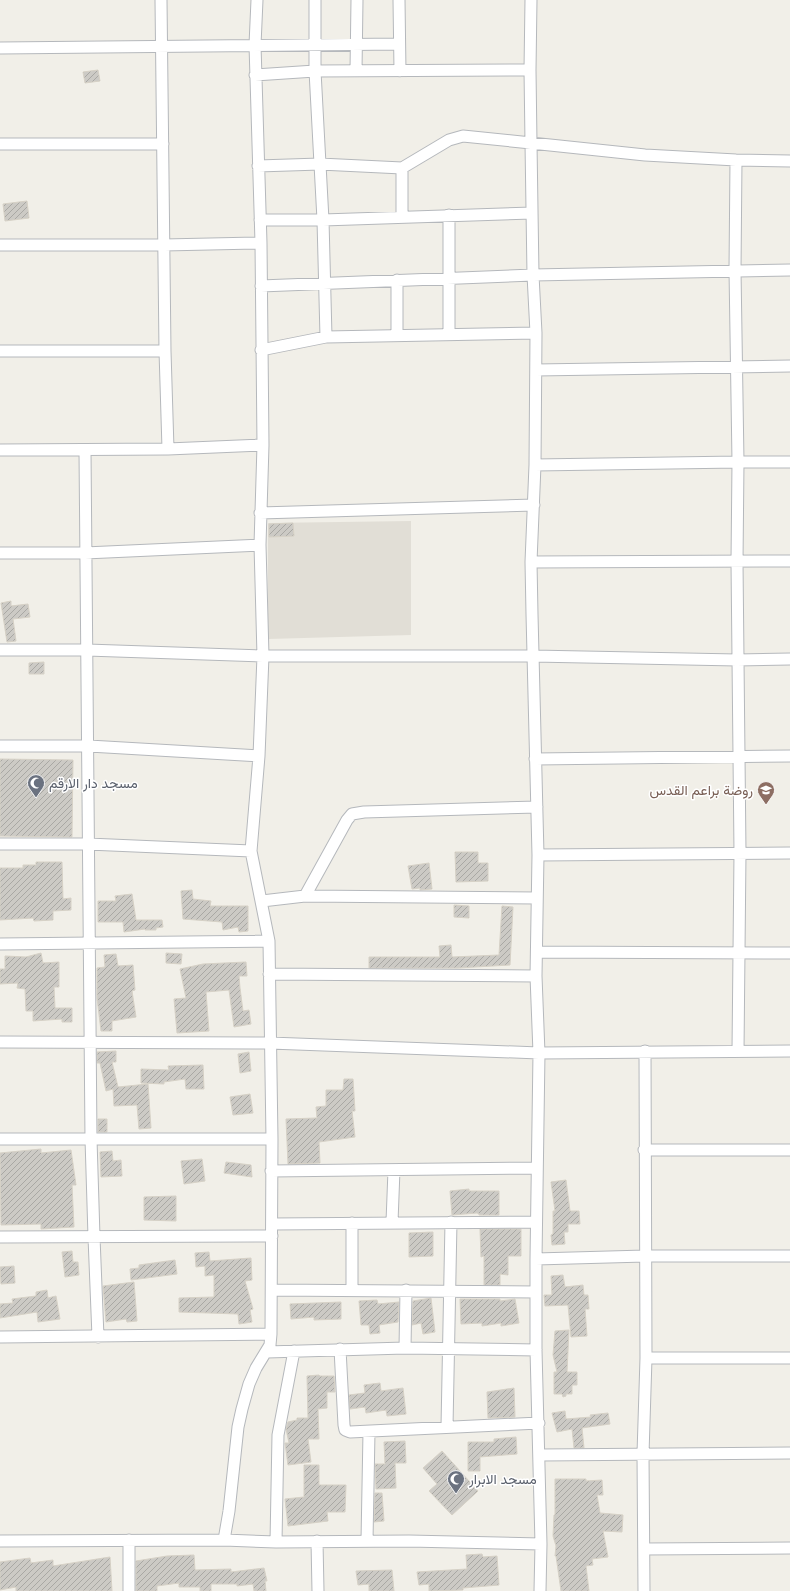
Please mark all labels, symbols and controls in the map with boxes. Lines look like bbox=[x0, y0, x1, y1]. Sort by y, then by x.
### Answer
mosque icon: مسجد دار الارقم bbox=[26, 773, 46, 798]
place label: مسجد دار الارقم bbox=[49, 773, 138, 793]
place label: روضة براعم القدس bbox=[650, 780, 753, 800]
school or university icon: روضة براعم القدس bbox=[756, 780, 776, 805]
mosque icon: مسجد الابرار bbox=[446, 1469, 466, 1494]
place label: مسجد الابرار bbox=[468, 1469, 537, 1489]

